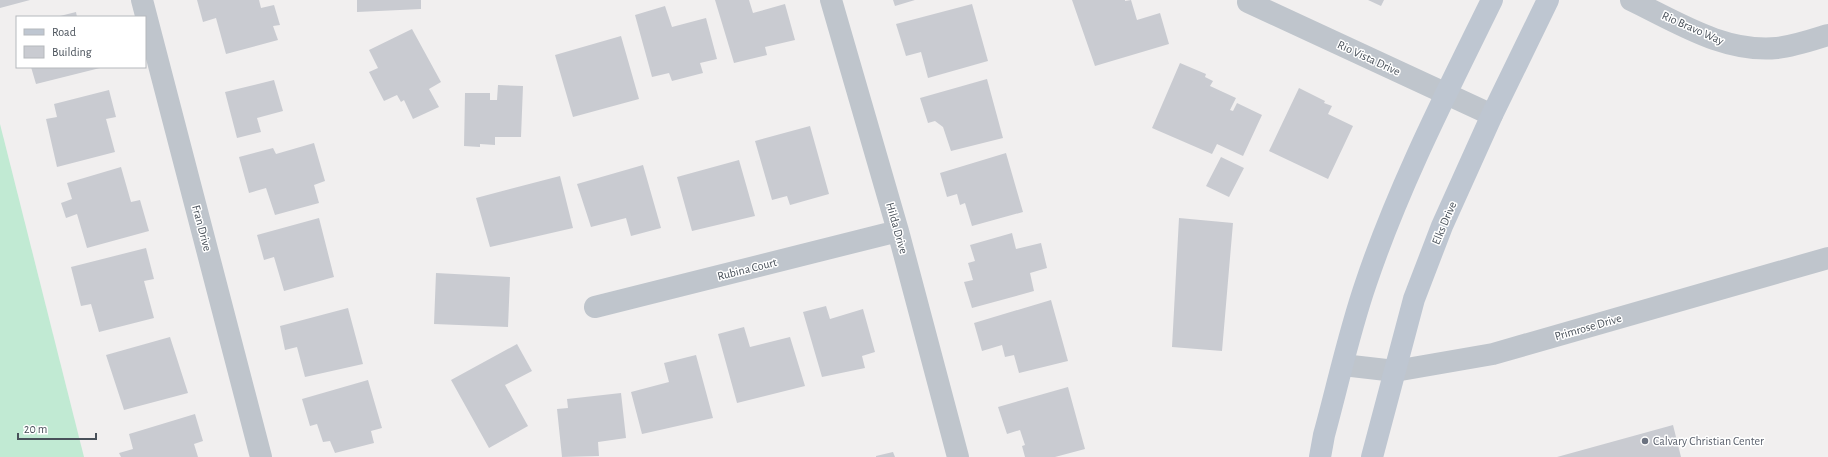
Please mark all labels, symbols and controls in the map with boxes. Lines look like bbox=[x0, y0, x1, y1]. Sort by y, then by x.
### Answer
street label: Rio Bravo Way bbox=[1660, 9, 1726, 48]
legend bbox=[16, 16, 146, 68]
text: Road bbox=[52, 26, 76, 38]
street label: Rio Vista Drive bbox=[1336, 38, 1402, 78]
text: Building bbox=[52, 46, 92, 58]
street label: Elks Drive bbox=[1430, 200, 1458, 246]
street label: Hilda Drive bbox=[884, 201, 910, 255]
street label: Fran Drive bbox=[190, 204, 214, 252]
street label: Rubina Court bbox=[716, 256, 778, 282]
street label: Primrose Drive bbox=[1553, 312, 1623, 342]
scale bar bbox=[18, 415, 96, 441]
text: 20 m bbox=[24, 423, 47, 435]
place label: Calvary Christian Center bbox=[1653, 435, 1764, 448]
marker: Calvary Christian Center bbox=[1640, 436, 1650, 446]

